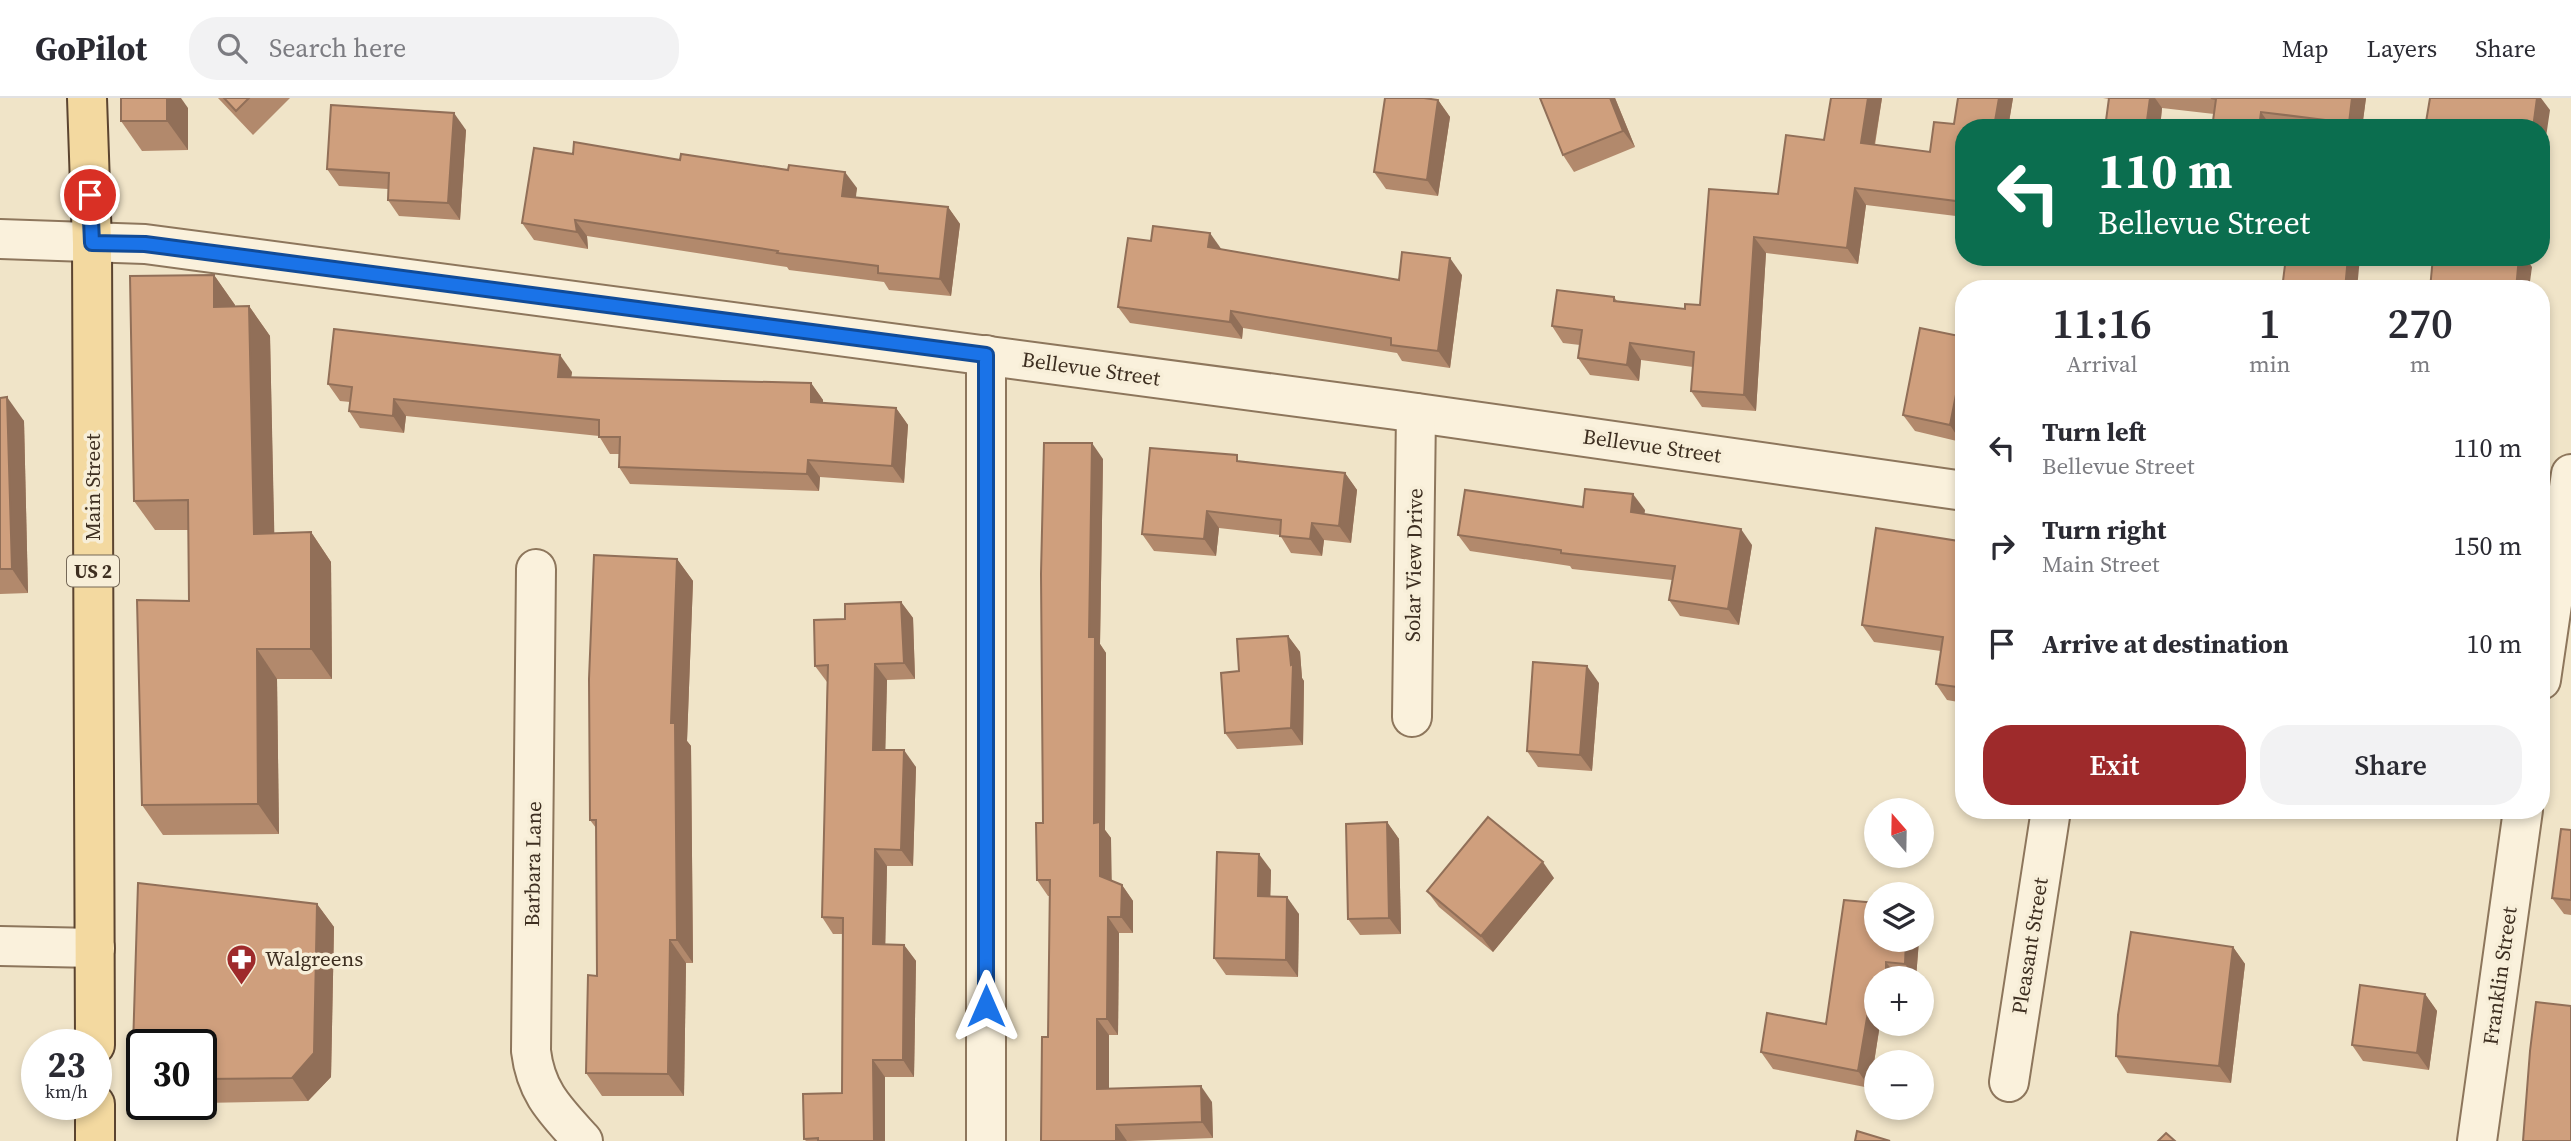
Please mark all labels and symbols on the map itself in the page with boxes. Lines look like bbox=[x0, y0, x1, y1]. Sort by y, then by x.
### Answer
pin bbox=[60, 165, 120, 225]
street label: Bellevue Street bbox=[1020, 344, 1162, 393]
street label: Bellevue Street bbox=[1581, 421, 1723, 470]
street label: Main Street bbox=[78, 433, 107, 541]
street label: Solar View Drive bbox=[1398, 488, 1429, 642]
road number: US 2 bbox=[67, 556, 119, 586]
north arrow bbox=[1864, 798, 1934, 868]
street label: Barbara Lane bbox=[517, 801, 548, 927]
street label: Pleasant Street bbox=[2004, 875, 2055, 1016]
street label: Franklin Street bbox=[2475, 905, 2524, 1047]
pharmacy icon: Walgreens bbox=[225, 942, 259, 986]
place label: Walgreens bbox=[265, 944, 363, 973]
position arrow bbox=[949, 969, 1023, 1043]
speed limit sign: 30 bbox=[126, 1029, 217, 1120]

